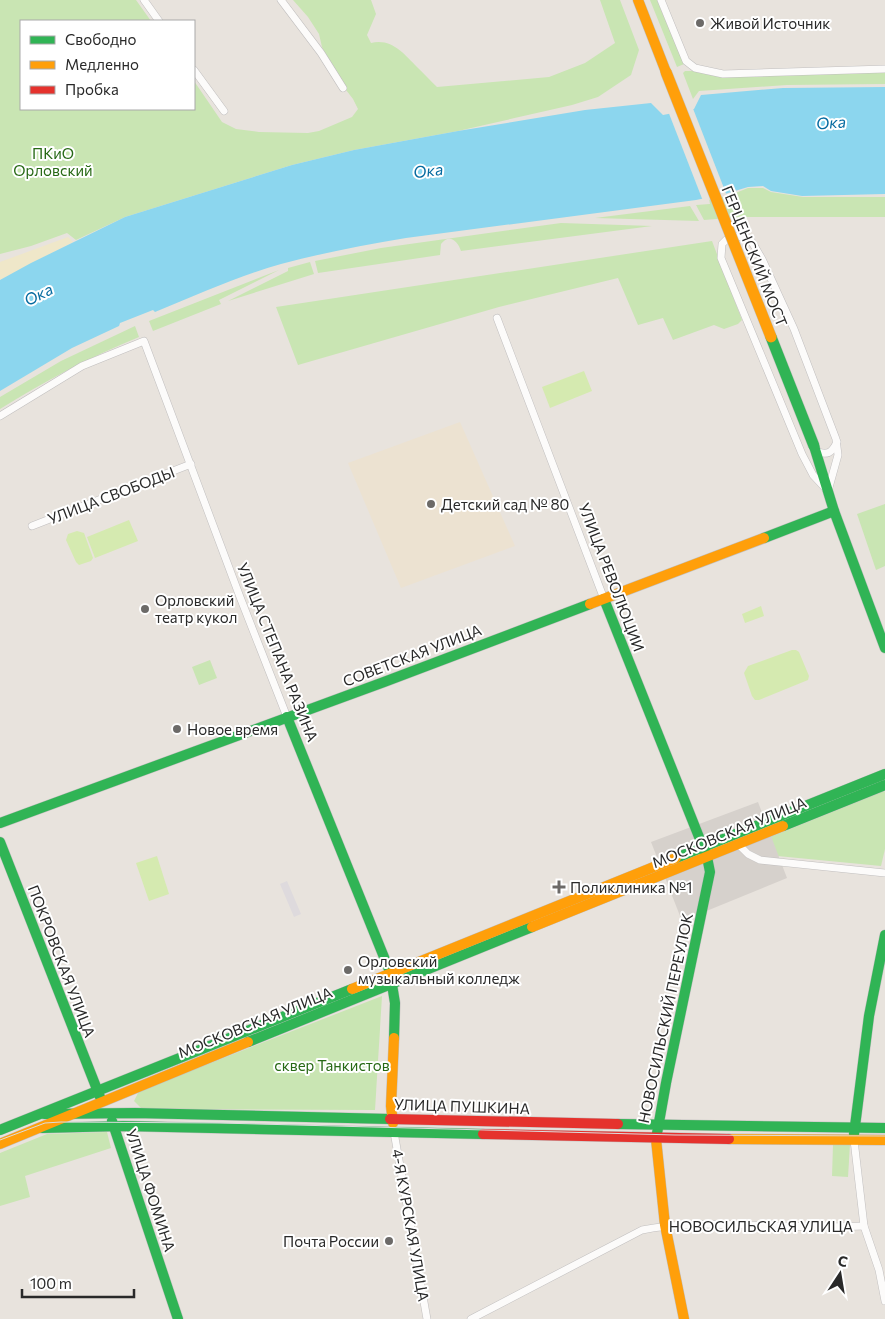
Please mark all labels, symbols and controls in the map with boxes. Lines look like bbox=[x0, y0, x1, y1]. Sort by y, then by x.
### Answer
place label: Живой Источник bbox=[710, 14, 830, 32]
marker: Живой Источник bbox=[694, 17, 706, 29]
legend bbox=[20, 20, 195, 110]
text: Свободно bbox=[65, 30, 136, 48]
text: Медленно bbox=[65, 55, 139, 73]
text: Пробка bbox=[65, 80, 119, 98]
water label: Ока bbox=[815, 111, 847, 133]
park label: ПКиО Орловский bbox=[13, 144, 93, 179]
water label: Ока bbox=[412, 159, 444, 181]
street label: ГЕРЦЕНСКИЙ МОСТ bbox=[718, 183, 792, 329]
water label: Ока bbox=[20, 279, 56, 309]
street label: УЛИЦА СВОБОДЫ bbox=[45, 462, 177, 528]
place label: Детский сад № 80 bbox=[441, 495, 569, 513]
marker: Детский сад № 80 bbox=[425, 498, 437, 510]
street label: УЛИЦА РЕВОЛЮЦИИ bbox=[575, 500, 649, 654]
street label: УЛИЦА СТЕПАНА РАЗИНА bbox=[234, 560, 322, 744]
place label: Орловский театр кукол bbox=[155, 591, 237, 626]
marker: Орловский театр кукол bbox=[139, 603, 151, 615]
street label: СОВЕТСКАЯ УЛИЦА bbox=[340, 620, 484, 690]
place label: Новое время bbox=[187, 720, 278, 738]
marker: Новое время bbox=[171, 723, 183, 735]
street label: МОСКОВСКАЯ УЛИЦА bbox=[649, 793, 809, 871]
place label: Поликлиника №1 bbox=[570, 878, 692, 896]
marker: Поликлиника №1 bbox=[552, 880, 566, 894]
street label: ПОКРОВСКАЯ УЛИЦА bbox=[25, 882, 99, 1040]
street label: НОВОСИЛЬСКИЙ ПЕРЕУЛОК bbox=[634, 911, 696, 1125]
place label: Орловский музыкальный колледж bbox=[358, 952, 520, 987]
marker: Орловский музыкальный колледж bbox=[342, 964, 354, 976]
street label: МОСКОВСКАЯ УЛИЦА bbox=[175, 983, 335, 1061]
park label: сквер Танкистов bbox=[274, 1056, 390, 1074]
street label: УЛИЦА ПУШКИНА bbox=[394, 1095, 530, 1117]
street label: УЛИЦА ФОМИНА bbox=[123, 1126, 179, 1254]
street label: 4-Я КУРСКАЯ УЛИЦА bbox=[389, 1147, 433, 1303]
street label: НОВОСИЛЬСКАЯ УЛИЦА bbox=[669, 1217, 853, 1235]
place label: Почта России bbox=[283, 1232, 379, 1250]
marker: Почта России bbox=[383, 1235, 395, 1247]
north arrow bbox=[815, 1249, 865, 1299]
text: С bbox=[836, 1251, 849, 1270]
scale bar bbox=[22, 1266, 135, 1298]
text: 100 m bbox=[30, 1274, 72, 1292]

